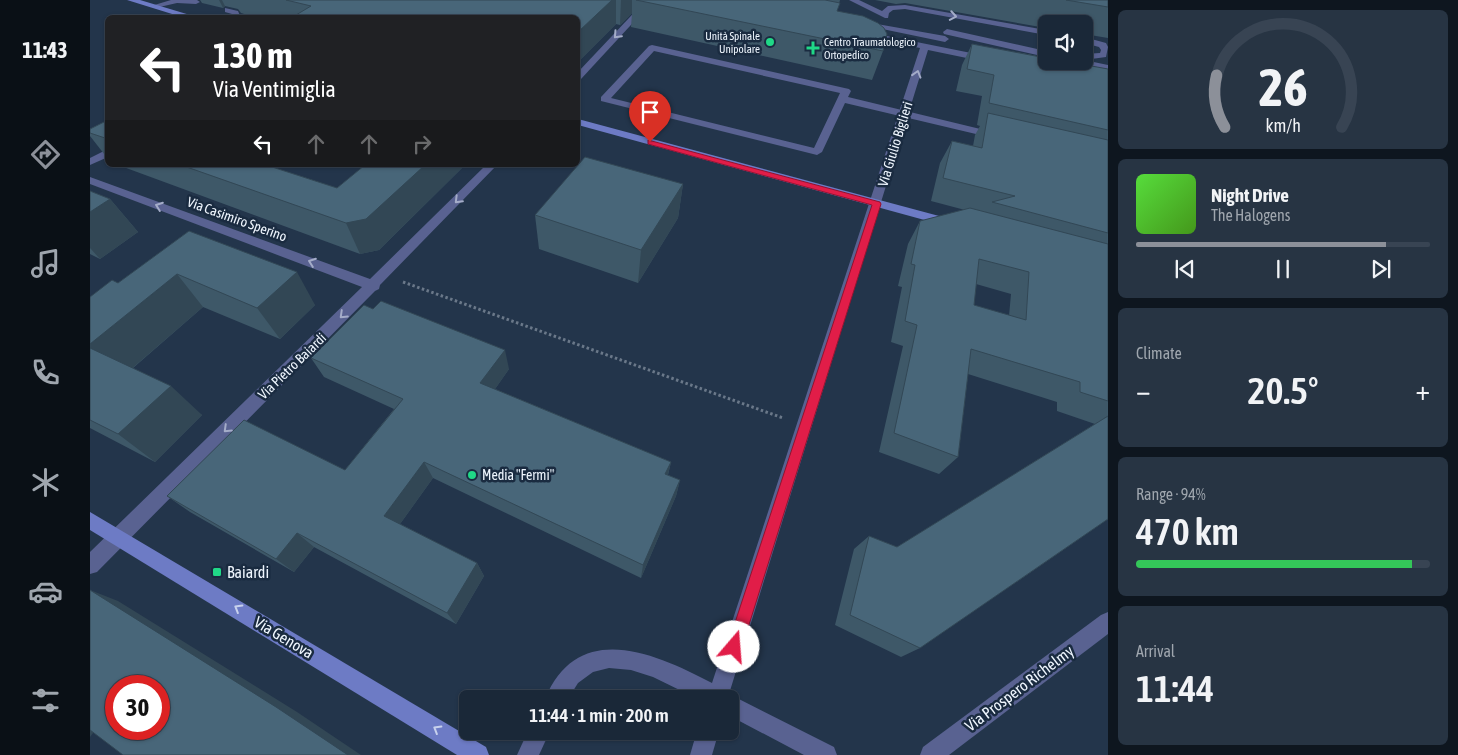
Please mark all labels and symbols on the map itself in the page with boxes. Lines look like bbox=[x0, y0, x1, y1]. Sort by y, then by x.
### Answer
one-way arrow bbox=[949, 11, 958, 21]
one-way arrow bbox=[614, 30, 623, 39]
place label: Unità Spinale Unipolare bbox=[705, 30, 760, 55]
marker: Unità Spinale Unipolare bbox=[764, 36, 776, 48]
place label: Centro Traumatologico Ortopedico bbox=[824, 36, 916, 61]
marker: Centro Traumatologico Ortopedico bbox=[806, 41, 820, 55]
one-way arrow bbox=[911, 70, 921, 78]
pin bbox=[629, 91, 671, 142]
street label: Via Giulio Biglieri bbox=[875, 100, 915, 188]
street label: Via Casimiro Sperino bbox=[185, 194, 289, 244]
one-way arrow bbox=[455, 194, 464, 203]
one-way arrow bbox=[156, 202, 164, 212]
one-way arrow bbox=[308, 258, 316, 268]
one-way arrow bbox=[340, 309, 349, 318]
street label: Via Pietro Baiardi bbox=[255, 330, 329, 402]
one-way arrow bbox=[224, 423, 233, 432]
place label: Media "Fermi" bbox=[482, 467, 555, 483]
marker: Media "Fermi" bbox=[466, 469, 478, 481]
place label: Baiardi bbox=[227, 563, 269, 581]
marker: Baiardi bbox=[211, 566, 223, 578]
one-way arrow bbox=[234, 605, 243, 615]
street label: Via Genova bbox=[251, 612, 317, 662]
position arrow bbox=[707, 620, 759, 672]
street label: Via Prospero Richelmy bbox=[961, 641, 1078, 735]
speed limit sign: 30 bbox=[105, 675, 170, 740]
one-way arrow bbox=[433, 725, 442, 735]

